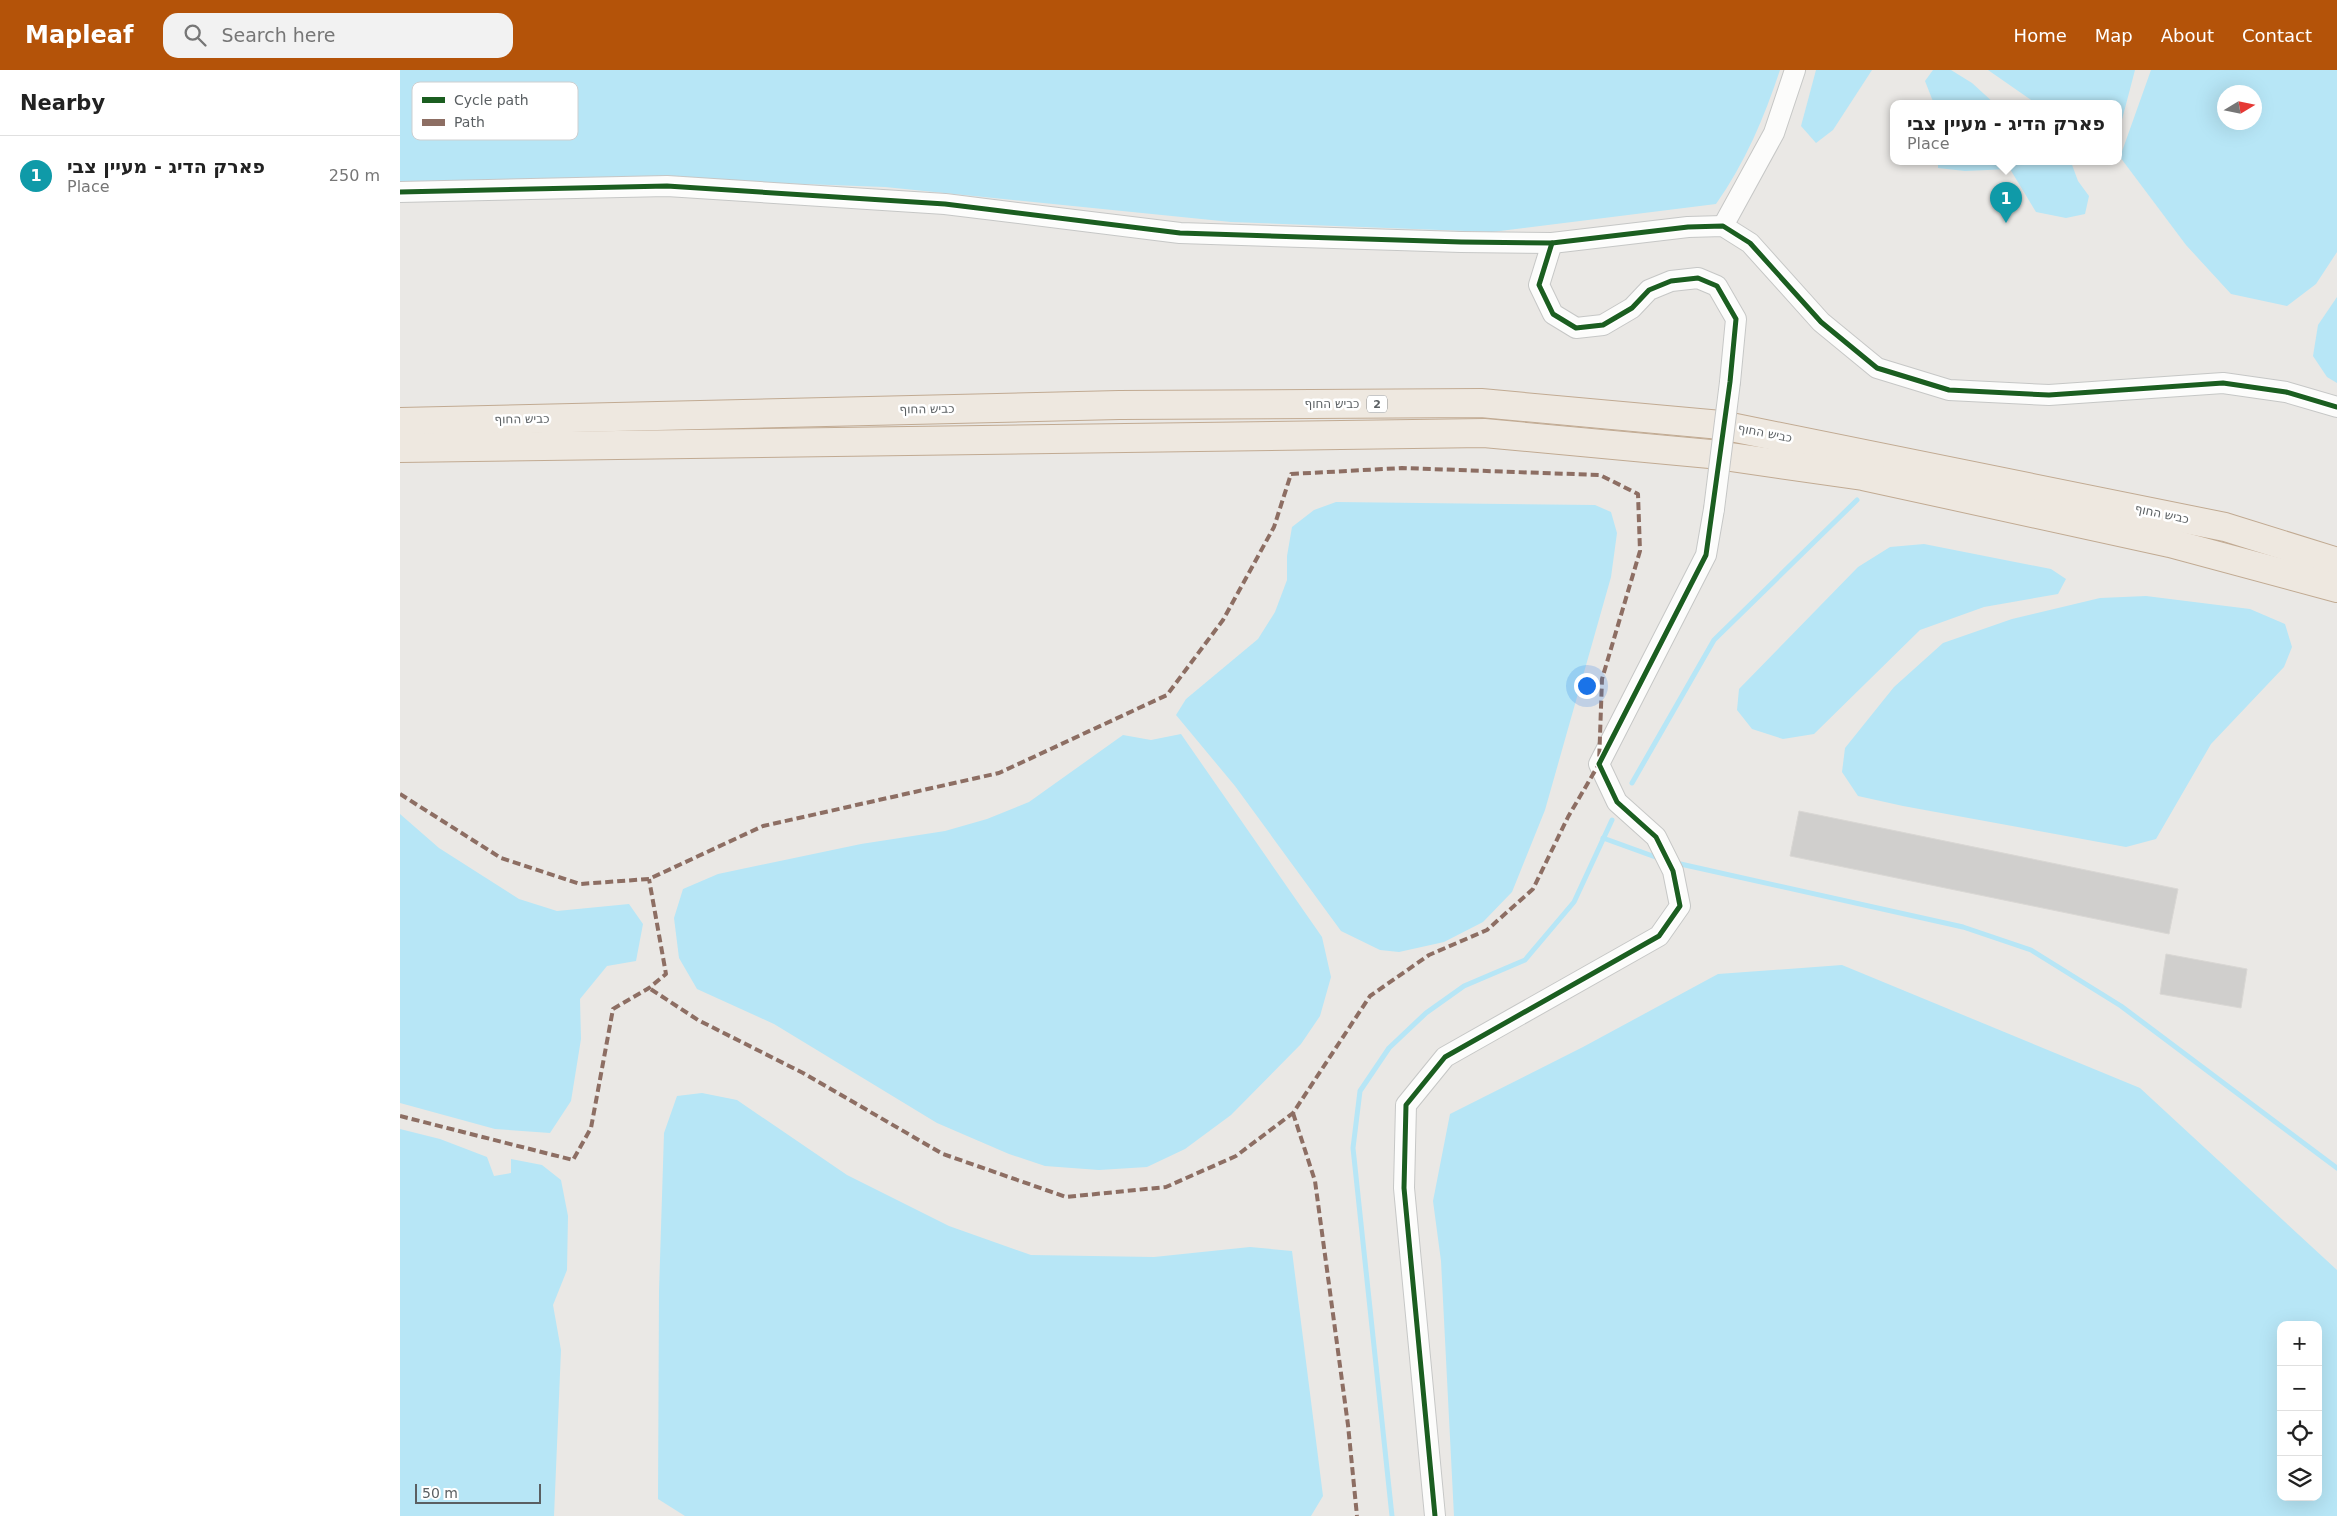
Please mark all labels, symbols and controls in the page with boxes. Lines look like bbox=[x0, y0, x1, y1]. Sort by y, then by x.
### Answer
search box bbox=[163, 13, 513, 58]
text: Mapleaf bbox=[25, 21, 133, 49]
icon: search bbox=[181, 21, 209, 49]
text: Search here bbox=[221, 24, 336, 46]
text: Home bbox=[2014, 25, 2067, 46]
text: Map bbox=[2095, 25, 2133, 46]
text: About bbox=[2161, 25, 2214, 46]
text: Contact bbox=[2242, 25, 2312, 46]
legend bbox=[412, 82, 578, 140]
north arrow bbox=[2217, 85, 2262, 130]
text: Nearby bbox=[20, 91, 105, 115]
text: Cycle path bbox=[454, 92, 529, 108]
popup bbox=[1890, 100, 2122, 165]
text: פארק הדיג - מעיין צבי bbox=[1907, 112, 2105, 134]
text: Path bbox=[454, 114, 485, 130]
text: Place bbox=[1907, 134, 1949, 153]
text: פארק הדיג - מעיין צבי bbox=[67, 155, 265, 177]
text: 1 bbox=[30, 166, 42, 185]
text: 250 m bbox=[329, 166, 380, 185]
text: Place bbox=[67, 177, 110, 196]
pin: 1 bbox=[1990, 182, 2022, 223]
road number: 2 bbox=[1367, 396, 1387, 412]
street label: כביש החוף bbox=[1305, 397, 1359, 411]
street label: כביש החוף bbox=[899, 402, 955, 416]
street label: כביש החוף bbox=[494, 412, 550, 426]
street label: כביש החוף bbox=[1737, 421, 1793, 445]
street label: כביש החוף bbox=[2134, 501, 2190, 527]
your location bbox=[1574, 673, 1600, 699]
map controls bbox=[2277, 1321, 2322, 1501]
button: + bbox=[2277, 1321, 2322, 1366]
button: − bbox=[2277, 1366, 2322, 1411]
button: locate bbox=[2277, 1411, 2322, 1456]
button: layers bbox=[2277, 1456, 2322, 1501]
scale bar bbox=[415, 1481, 541, 1504]
text: 50 m bbox=[422, 1485, 458, 1501]

